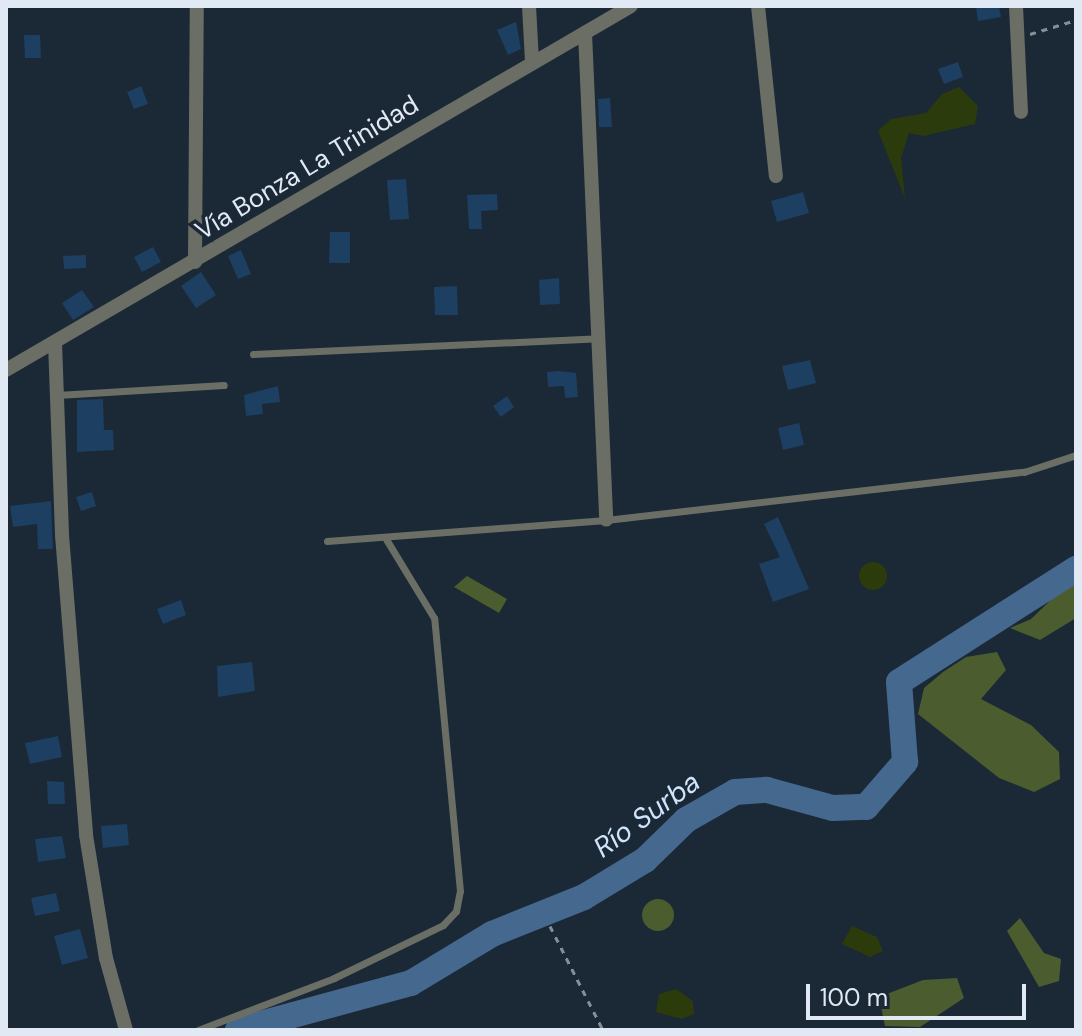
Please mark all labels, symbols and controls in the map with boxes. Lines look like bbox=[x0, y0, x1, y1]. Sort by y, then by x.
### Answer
street label: Vía Bonza La Trinidad bbox=[190, 89, 424, 247]
water label: Río Surba bbox=[587, 765, 707, 865]
scale bar bbox=[810, 968, 1030, 1018]
text: 100 m bbox=[820, 982, 888, 1013]

